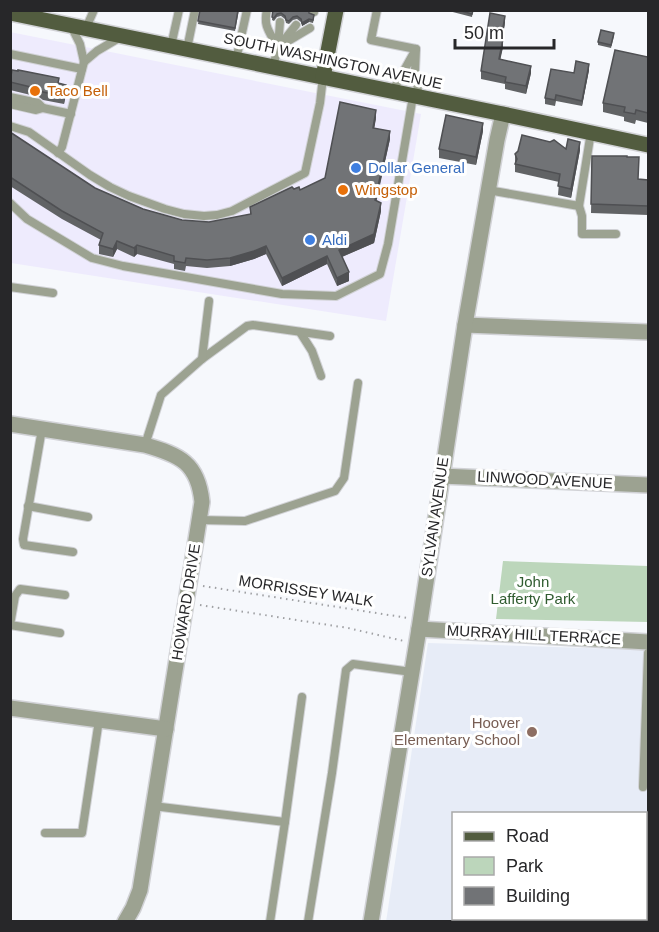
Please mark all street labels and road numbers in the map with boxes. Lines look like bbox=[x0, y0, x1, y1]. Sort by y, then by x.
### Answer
street label: SOUTH WASHINGTON AVENUE bbox=[222, 29, 444, 92]
street label: SYLVAN AVENUE bbox=[418, 456, 451, 578]
street label: LINWOOD AVENUE bbox=[477, 467, 613, 492]
street label: HOWARD DRIVE bbox=[168, 542, 203, 661]
street label: MORRISSEY WALK bbox=[238, 571, 375, 610]
street label: MURRAY HILL TERRACE bbox=[446, 621, 622, 648]

